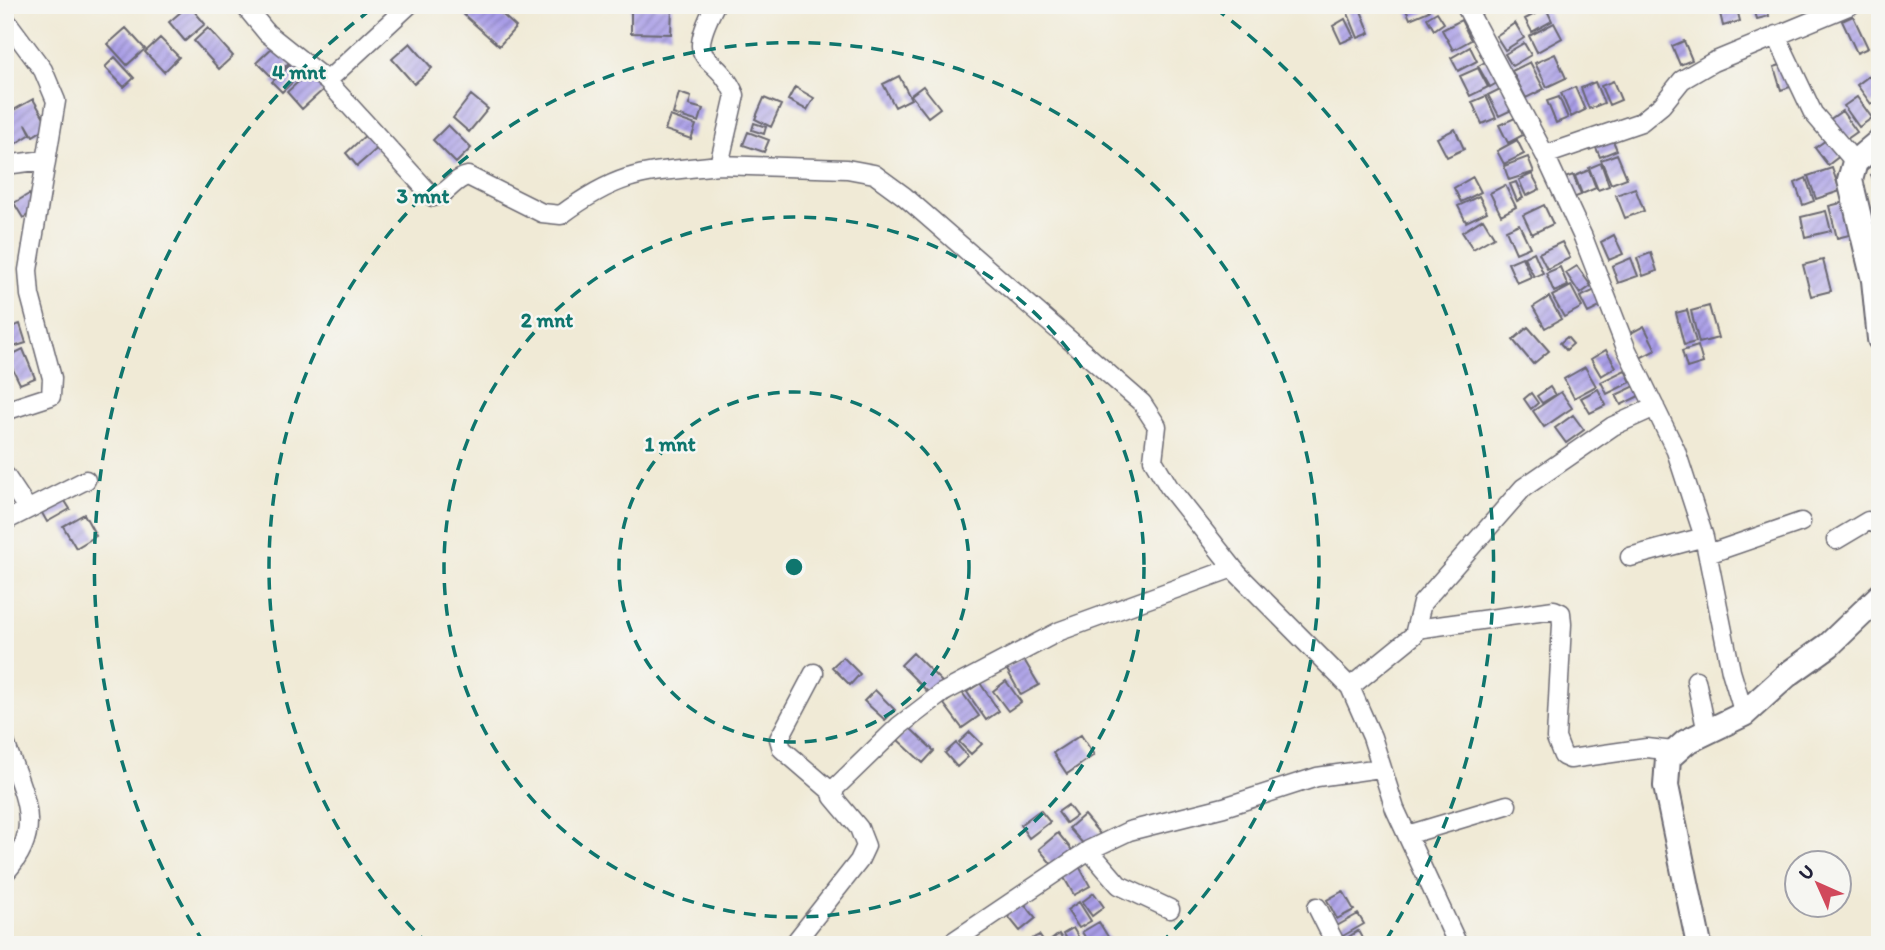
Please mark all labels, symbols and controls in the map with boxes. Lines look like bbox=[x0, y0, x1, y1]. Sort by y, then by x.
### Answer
text: 4 mnt bbox=[272, 59, 326, 84]
text: 3 mnt bbox=[397, 183, 450, 208]
text: 2 mnt bbox=[521, 307, 573, 332]
text: 1 mnt bbox=[644, 431, 696, 456]
centre of rings bbox=[782, 555, 806, 579]
north arrow bbox=[1784, 848, 1854, 918]
text: U bbox=[1794, 860, 1819, 885]

